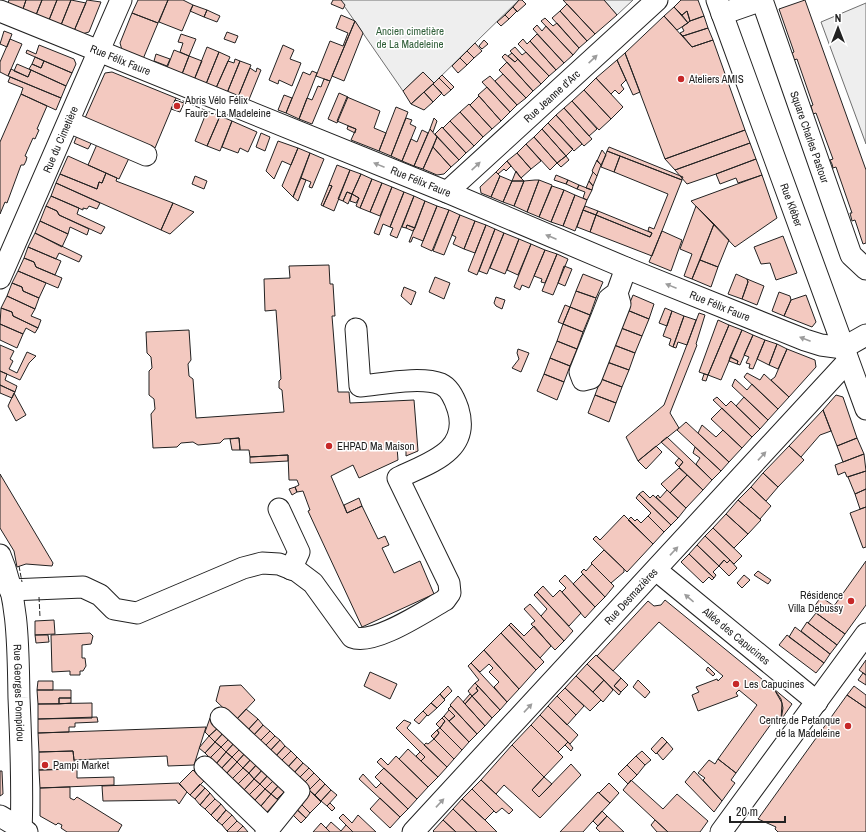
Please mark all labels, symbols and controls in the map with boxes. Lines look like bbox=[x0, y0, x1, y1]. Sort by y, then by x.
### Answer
north arrow bbox=[818, 8, 858, 48]
text: N bbox=[835, 11, 841, 25]
park label: Ancien cimetière de La Madeleine bbox=[375, 24, 444, 51]
street label: Rue Félix Faure bbox=[88, 41, 153, 78]
one-way arrow bbox=[588, 55, 597, 64]
street label: Rue Jeanne d'Arc bbox=[521, 67, 583, 126]
place label: Ateliers AMIS bbox=[688, 72, 744, 86]
marker: Ateliers AMIS bbox=[676, 74, 686, 84]
street label: Square Charles Pastour bbox=[787, 89, 832, 185]
place label: Abris Vélo Félix Faure - La Madeleine bbox=[184, 93, 271, 120]
marker: Abris Vélo Félix Faure - La Madeleine bbox=[172, 101, 182, 111]
street label: Rue du Cimetière bbox=[40, 104, 81, 175]
one-way arrow bbox=[373, 161, 385, 167]
one-way arrow bbox=[471, 161, 481, 171]
street label: Rue Félix Faure bbox=[389, 163, 453, 200]
street label: Rue Kléber bbox=[777, 181, 806, 228]
one-way arrow bbox=[544, 233, 556, 239]
one-way arrow bbox=[664, 283, 676, 289]
street label: Rue Félix Faure bbox=[688, 287, 752, 324]
one-way arrow bbox=[798, 336, 810, 342]
place label: EHPAD Ma Maison bbox=[337, 439, 415, 453]
marker: EHPAD Ma Maison bbox=[324, 441, 334, 451]
one-way arrow bbox=[757, 451, 767, 461]
one-way arrow bbox=[669, 546, 679, 556]
street label: Rue Desmazières bbox=[601, 565, 661, 628]
place label: Résidence Villa Debussy bbox=[788, 588, 843, 615]
one-way arrow bbox=[684, 593, 695, 602]
marker: Résidence Villa Debussy bbox=[846, 596, 856, 606]
street label: Allée des Capucines bbox=[699, 604, 773, 668]
street label: Rue Georges Pompidou bbox=[11, 644, 28, 742]
place label: Les Capucines bbox=[744, 677, 805, 691]
marker: Les Capucines bbox=[731, 679, 741, 689]
one-way arrow bbox=[524, 703, 533, 713]
place label: Centre de Petanque de la Madeleine bbox=[759, 713, 840, 740]
marker: Centre de Petanque de la Madeleine bbox=[843, 721, 853, 731]
place label: Pampi Market bbox=[53, 758, 110, 772]
marker: Pampi Market bbox=[40, 760, 50, 770]
scale bar bbox=[730, 798, 785, 824]
one-way arrow bbox=[435, 799, 444, 808]
text: 20 m bbox=[736, 804, 758, 820]

